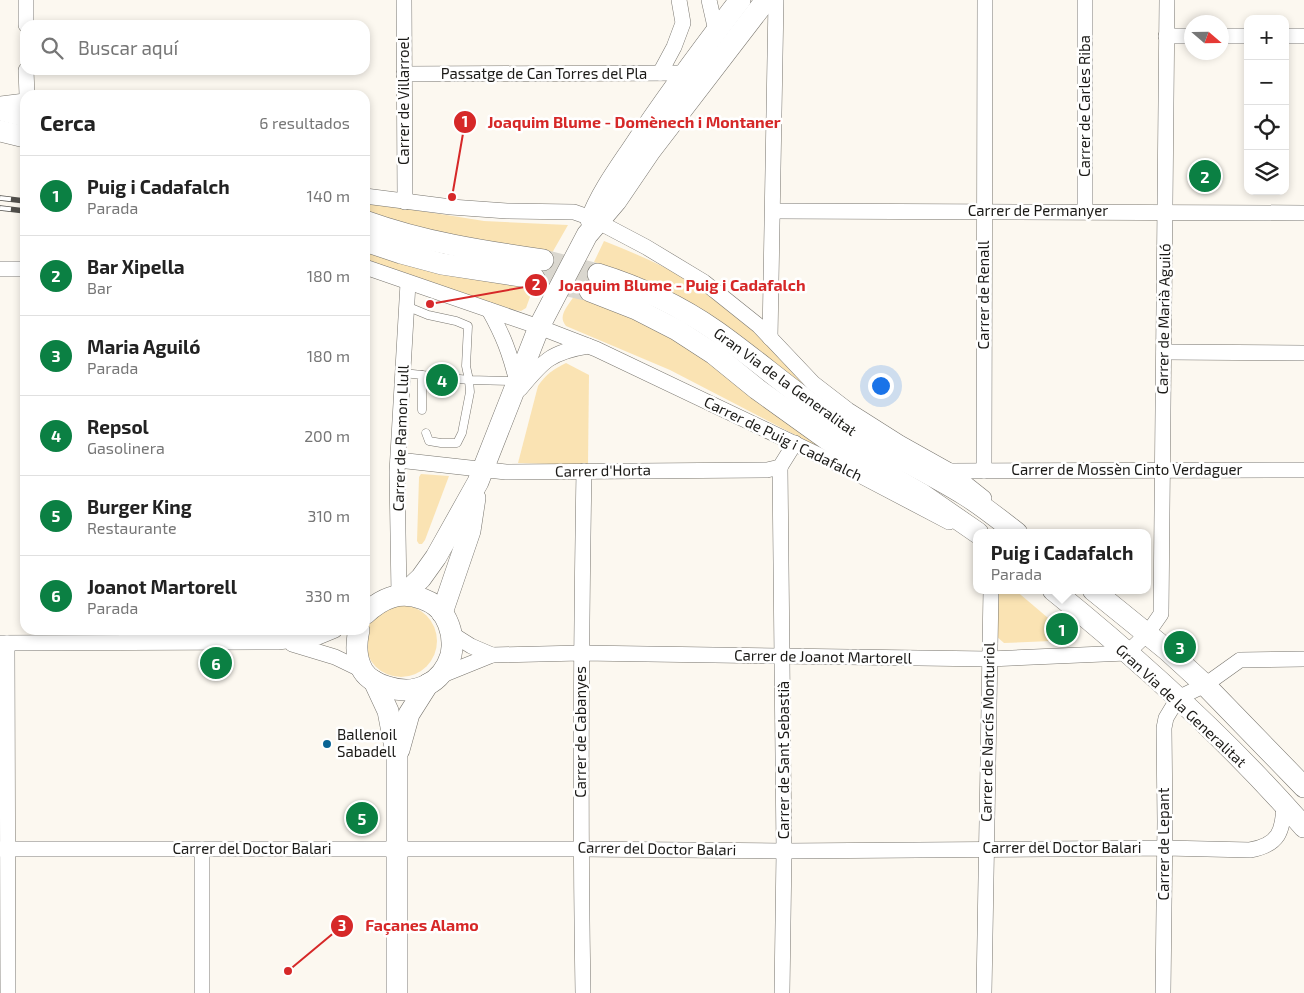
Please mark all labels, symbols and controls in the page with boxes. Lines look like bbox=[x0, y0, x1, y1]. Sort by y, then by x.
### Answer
north arrow bbox=[1184, 15, 1229, 60]
map controls bbox=[1244, 15, 1289, 195]
button: + bbox=[1244, 15, 1289, 60]
search box bbox=[20, 20, 370, 75]
icon: search bbox=[38, 34, 66, 62]
street label: Carrer de Carles Riba bbox=[1075, 35, 1093, 177]
text: Buscar aquí bbox=[78, 36, 178, 59]
street label: Carrer de Villarroel bbox=[394, 36, 412, 165]
button: − bbox=[1244, 60, 1289, 105]
street label: Passatge de Can Torres del Pla bbox=[441, 64, 647, 82]
button: locate bbox=[1244, 105, 1289, 150]
callout: Joaquim Blume - Domènech i Montaner bbox=[452, 107, 790, 138]
text: Cerca bbox=[40, 110, 96, 135]
text: 1 bbox=[462, 112, 468, 130]
text: Joaquim Blume - Domènech i Montaner bbox=[487, 112, 781, 131]
text: 6 resultados bbox=[259, 113, 350, 132]
button: layers bbox=[1244, 150, 1289, 195]
pin: 2 bbox=[1189, 157, 1221, 195]
text: Puig i Cadafalch bbox=[87, 175, 230, 198]
text: 1 bbox=[53, 186, 59, 205]
text: 140 m bbox=[307, 186, 350, 205]
text: Parada bbox=[87, 198, 138, 217]
street label: Carrer de Permanyer bbox=[968, 201, 1108, 219]
street label: Carrer de Renall bbox=[974, 240, 992, 349]
street label: Carrer de Marià Aguiló bbox=[1153, 243, 1173, 395]
text: Bar Xipella bbox=[87, 255, 185, 278]
text: 2 bbox=[51, 266, 61, 285]
text: 180 m bbox=[307, 266, 350, 285]
callout: Joaquim Blume - Puig i Cadafalch bbox=[523, 270, 815, 301]
text: 2 bbox=[532, 275, 541, 293]
text: Joaquim Blume - Puig i Cadafalch bbox=[558, 275, 806, 294]
text: Bar bbox=[87, 278, 112, 297]
street label: Gran Via de la Generalitat bbox=[711, 323, 861, 439]
text: Maria Aguiló bbox=[87, 335, 200, 358]
text: 3 bbox=[51, 346, 61, 365]
text: 180 m bbox=[307, 346, 350, 365]
text: Parada bbox=[87, 358, 138, 377]
pin: 4 bbox=[426, 361, 458, 399]
street label: Carrer de Ramon Llull bbox=[388, 364, 412, 512]
your location bbox=[868, 373, 894, 399]
street label: Carrer de Puig i Cadafalch bbox=[701, 392, 865, 484]
text: Repsol bbox=[87, 415, 149, 438]
text: 4 bbox=[51, 426, 61, 445]
text: 200 m bbox=[304, 426, 350, 445]
text: Gasolinera bbox=[87, 438, 165, 457]
street label: Carrer d'Horta bbox=[555, 460, 651, 480]
street label: Carrer de Mossèn Cinto Verdaguer bbox=[1011, 460, 1243, 478]
text: Burger King bbox=[87, 495, 192, 518]
text: 5 bbox=[52, 506, 60, 525]
text: 310 m bbox=[308, 506, 350, 525]
text: Restaurante bbox=[87, 518, 177, 537]
popup bbox=[973, 529, 1151, 594]
text: Puig i Cadafalch bbox=[991, 541, 1133, 564]
text: Parada bbox=[991, 564, 1042, 583]
text: Joanot Martorell bbox=[87, 575, 237, 598]
text: 6 bbox=[51, 586, 61, 605]
text: 330 m bbox=[305, 586, 350, 605]
text: Parada bbox=[87, 598, 138, 617]
pin: 1 bbox=[1046, 610, 1078, 648]
pin: 3 bbox=[1164, 628, 1196, 666]
street label: Gran Via de la Generalitat bbox=[1113, 640, 1251, 771]
street label: Carrer de Narcís Monturiol bbox=[976, 641, 998, 822]
pin: 6 bbox=[200, 644, 232, 682]
street label: Carrer de Joanot Martorell bbox=[734, 645, 913, 667]
street label: Carrer de Cabanyes bbox=[571, 666, 589, 798]
street label: Carrer de Sant Sebastià bbox=[774, 681, 792, 839]
place label: Ballenoil Sabadell bbox=[337, 725, 397, 760]
marker: Ballenoil Sabadell bbox=[321, 738, 333, 750]
street label: Carrer de Lepant bbox=[1154, 787, 1172, 900]
pin: 5 bbox=[346, 799, 378, 837]
street label: Carrer del Doctor Balari bbox=[577, 838, 737, 858]
street label: Carrer del Doctor Balari bbox=[983, 838, 1141, 856]
street label: Carrer del Doctor Balari bbox=[173, 839, 331, 857]
callout: Façanes Alamo bbox=[330, 910, 489, 941]
text: Façanes Alamo bbox=[365, 915, 479, 936]
text: 3 bbox=[338, 916, 346, 934]

